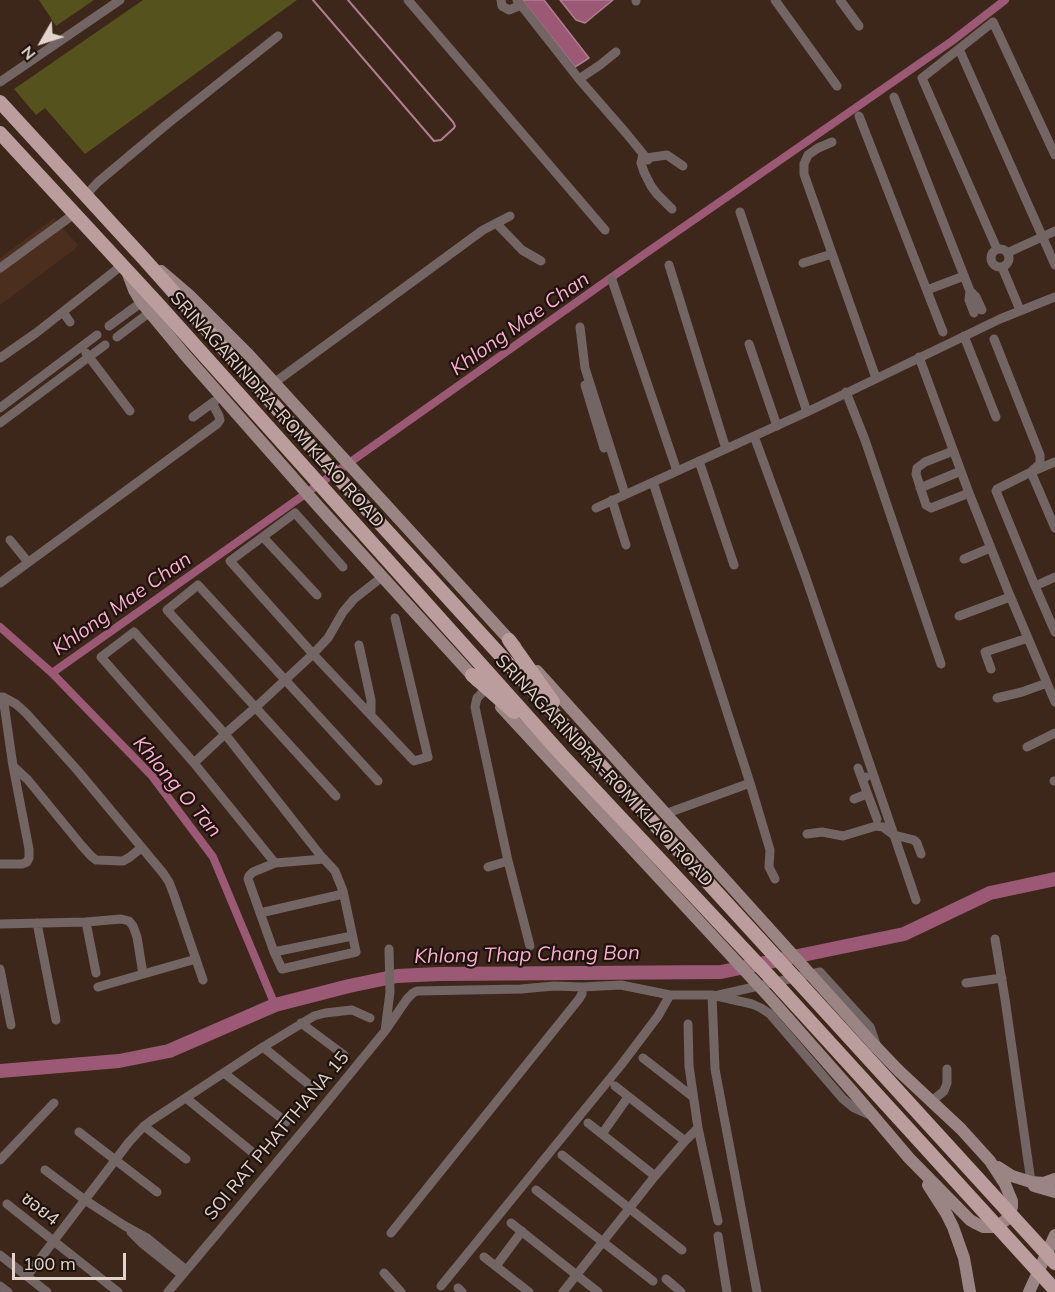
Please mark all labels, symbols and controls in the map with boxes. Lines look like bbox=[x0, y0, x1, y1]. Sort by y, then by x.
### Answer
north arrow bbox=[12, 12, 72, 72]
text: N bbox=[16, 42, 40, 64]
water label: Khlong Mae Chan bbox=[446, 267, 594, 381]
street label: SRINAGARINDRA-ROM KLAO ROAD bbox=[165, 288, 389, 532]
water label: Khlong Mae Chan bbox=[48, 547, 196, 661]
street label: SRINAGARINDRA-ROM KLAO ROAD bbox=[491, 650, 717, 892]
water label: Khlong O Tan bbox=[128, 732, 226, 842]
water label: Khlong Thap Chang Bon bbox=[414, 941, 640, 969]
street label: SOI RAT PHATTHANA 15 bbox=[200, 1047, 354, 1225]
street label: ซอย4 bbox=[17, 1188, 63, 1230]
scale bar bbox=[15, 1241, 129, 1279]
text: 100 m bbox=[23, 1252, 76, 1275]

